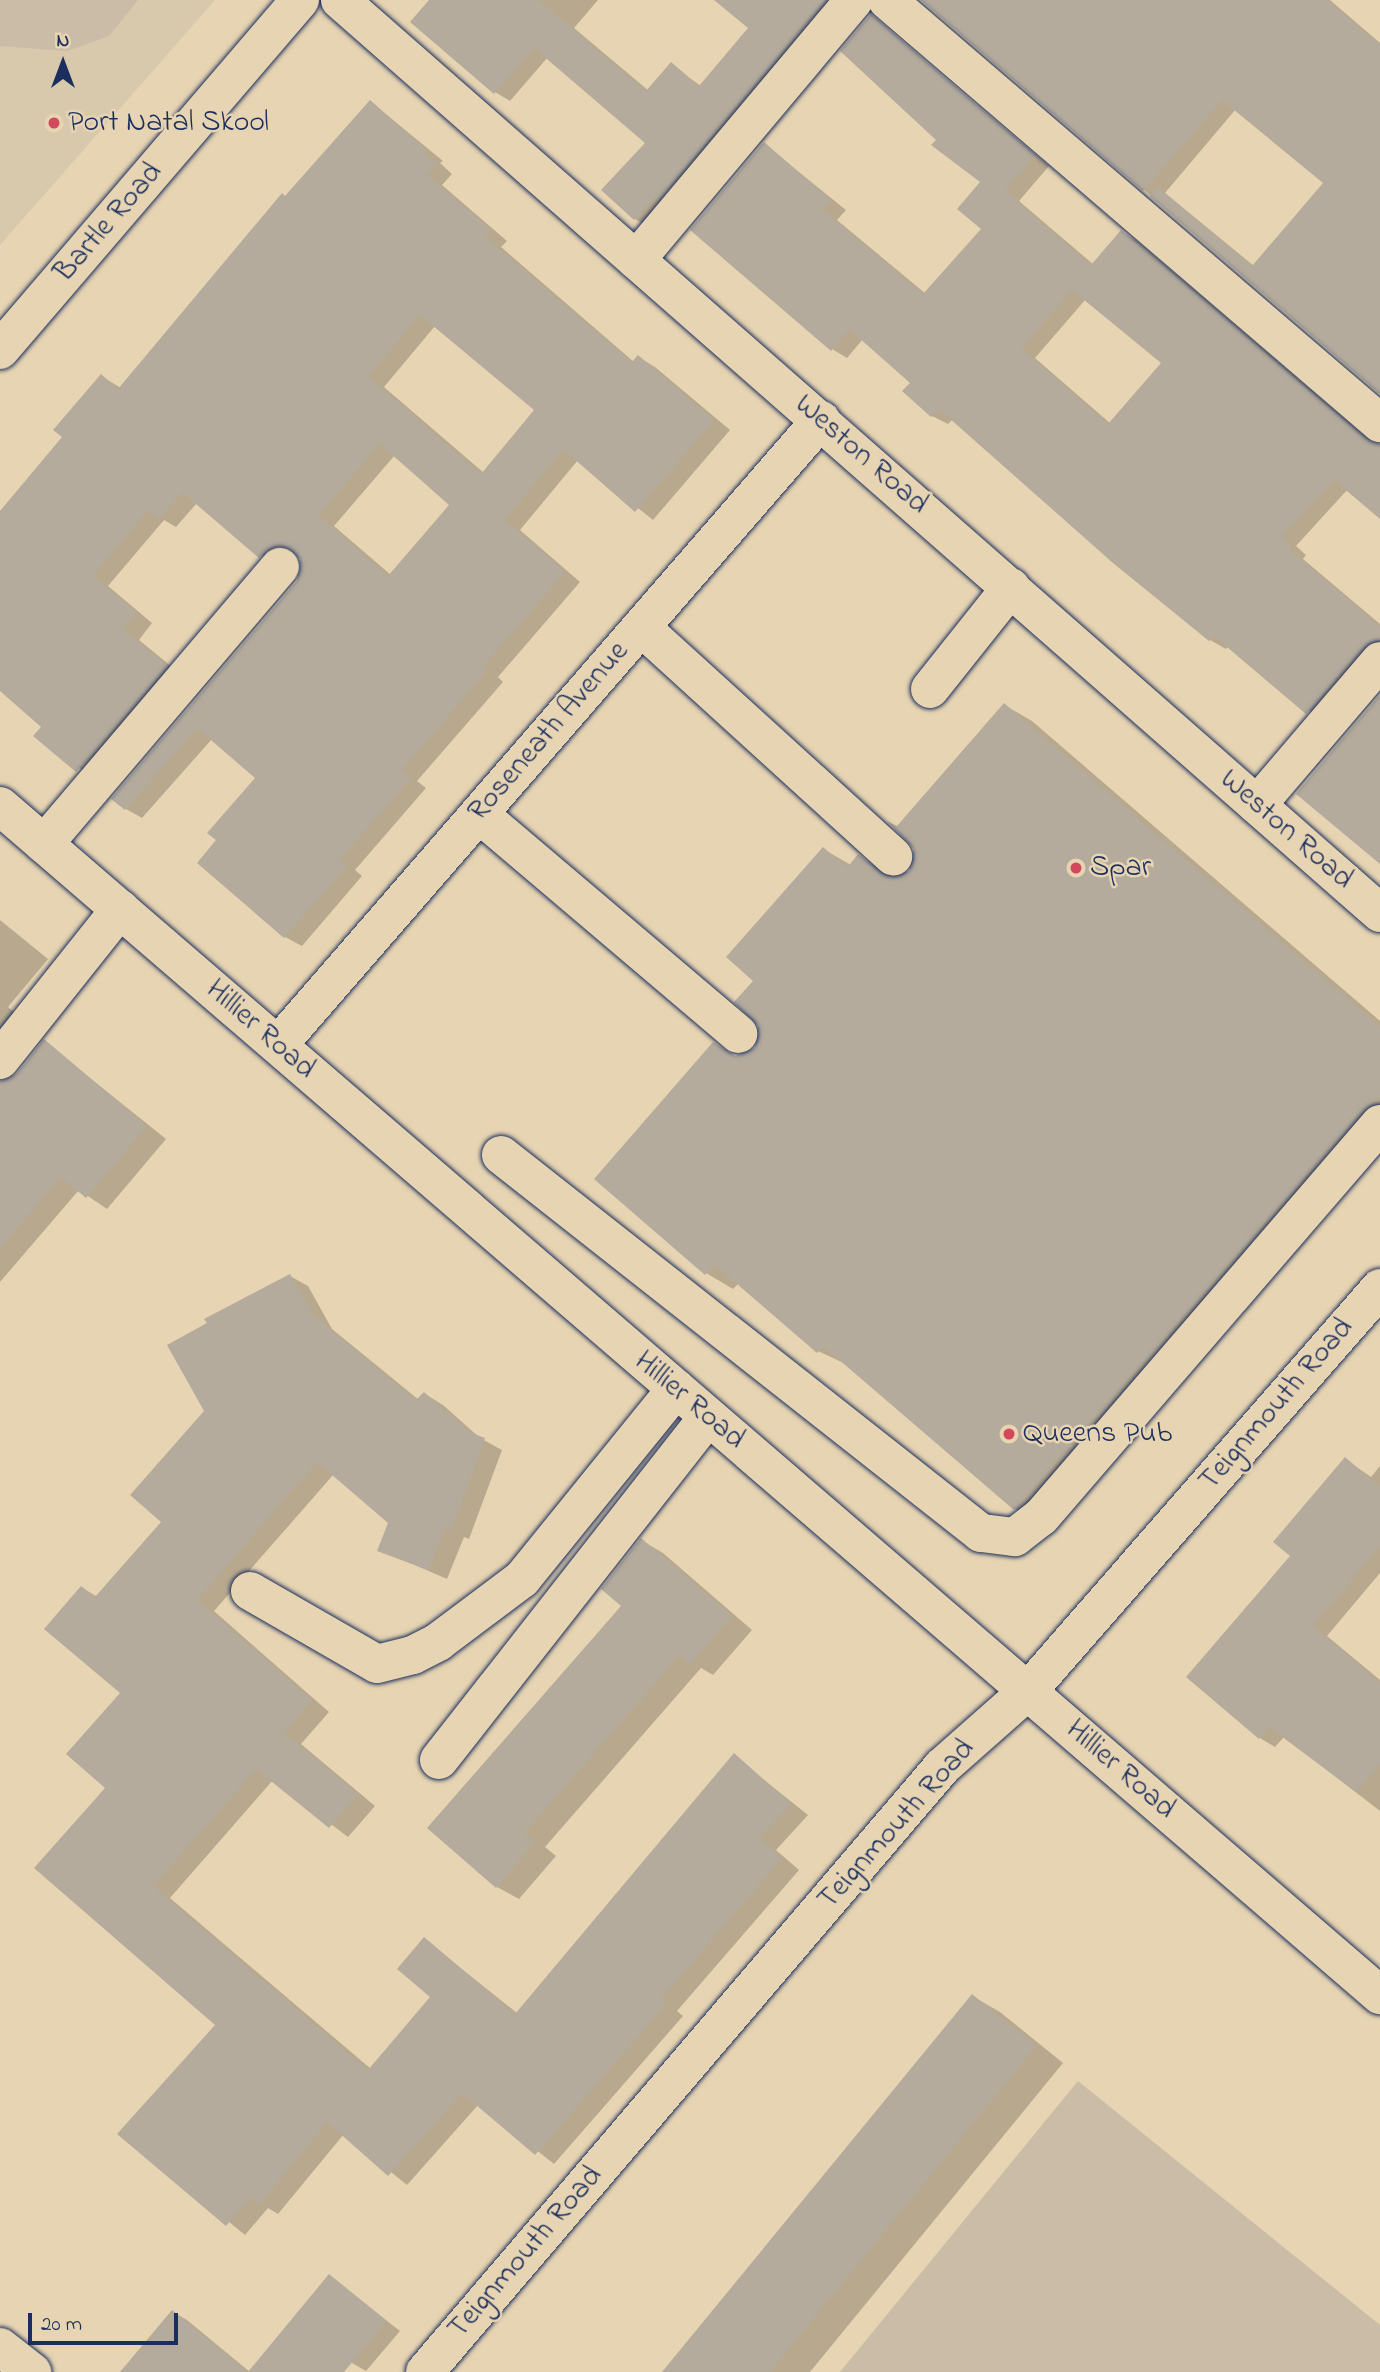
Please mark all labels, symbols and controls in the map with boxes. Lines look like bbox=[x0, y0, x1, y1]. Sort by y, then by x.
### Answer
north arrow bbox=[28, 28, 98, 98]
text: N bbox=[57, 28, 69, 55]
place label: Port Natal Skool bbox=[68, 105, 269, 141]
marker: Port Natal Skool bbox=[46, 115, 62, 131]
street label: Bartle Road bbox=[47, 156, 171, 290]
street label: Weston Road bbox=[787, 387, 935, 523]
street label: Roseneath Avenue bbox=[461, 635, 637, 829]
street label: Weston Road bbox=[1212, 762, 1360, 898]
place label: Spar bbox=[1090, 850, 1151, 886]
marker: Spar bbox=[1068, 860, 1084, 876]
street label: Hillier Road bbox=[198, 973, 322, 1087]
street label: Teignmouth Road bbox=[1192, 1311, 1362, 1499]
street label: Hillier Road bbox=[626, 1344, 752, 1458]
place label: Queens Pub bbox=[1023, 1416, 1172, 1452]
marker: Queens Pub bbox=[1001, 1426, 1017, 1442]
street label: Hillier Road bbox=[1058, 1713, 1182, 1827]
street label: Teignmouth Road bbox=[811, 1732, 983, 1918]
street label: Teignmouth Road bbox=[441, 2159, 611, 2347]
scale bar bbox=[32, 2298, 182, 2342]
text: 20 m bbox=[41, 2310, 82, 2340]

